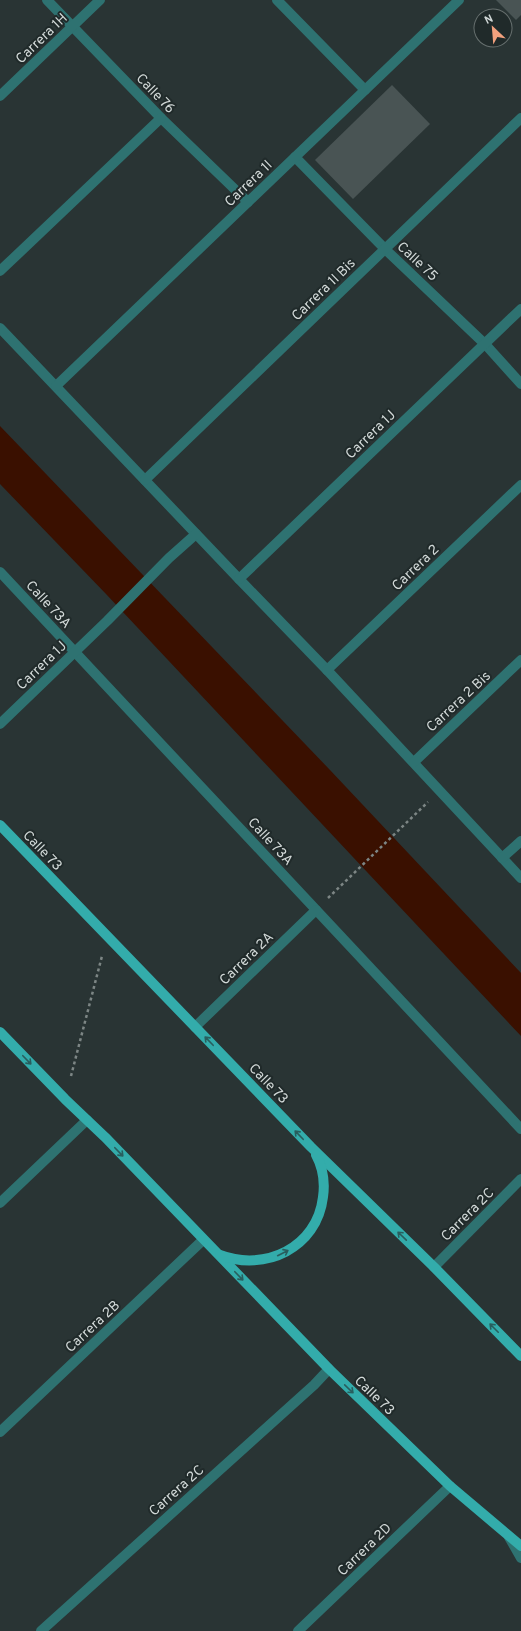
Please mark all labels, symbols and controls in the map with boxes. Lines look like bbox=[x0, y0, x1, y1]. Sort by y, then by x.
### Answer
north arrow bbox=[473, 8, 513, 48]
street label: Carrera 1H bbox=[13, 10, 72, 68]
text: N bbox=[482, 12, 496, 28]
street label: Calle 76 bbox=[132, 71, 178, 118]
street label: Carrera 1I bbox=[222, 157, 276, 211]
street label: Calle 75 bbox=[393, 239, 441, 285]
street label: Carrera 1I Bis bbox=[289, 255, 360, 325]
street label: Carrera 1J bbox=[342, 407, 400, 463]
street label: Carrera 2 bbox=[389, 541, 443, 595]
street label: Calle 73A bbox=[22, 578, 74, 632]
street label: Carrera 1J bbox=[13, 638, 71, 694]
street label: Carrera 2 Bis bbox=[423, 668, 495, 736]
street label: Calle 73A bbox=[244, 815, 296, 869]
street label: Calle 73 bbox=[19, 827, 65, 875]
street label: Carrera 2A bbox=[216, 929, 278, 989]
one-way arrow bbox=[204, 1036, 214, 1046]
one-way arrow bbox=[22, 1055, 32, 1065]
street label: Calle 73 bbox=[245, 1060, 291, 1108]
one-way arrow bbox=[295, 1130, 304, 1140]
one-way arrow bbox=[114, 1147, 124, 1157]
street label: Carrera 2C bbox=[438, 1185, 498, 1245]
one-way arrow bbox=[397, 1231, 407, 1241]
one-way arrow bbox=[277, 1249, 289, 1256]
one-way arrow bbox=[234, 1271, 244, 1281]
street label: Carrera 2B bbox=[62, 1298, 124, 1357]
one-way arrow bbox=[489, 1323, 499, 1333]
street label: Calle 73 bbox=[350, 1373, 398, 1419]
one-way arrow bbox=[344, 1384, 354, 1394]
street label: Carrera 2C bbox=[146, 1462, 208, 1520]
street label: Carrera 2D bbox=[334, 1520, 396, 1580]

